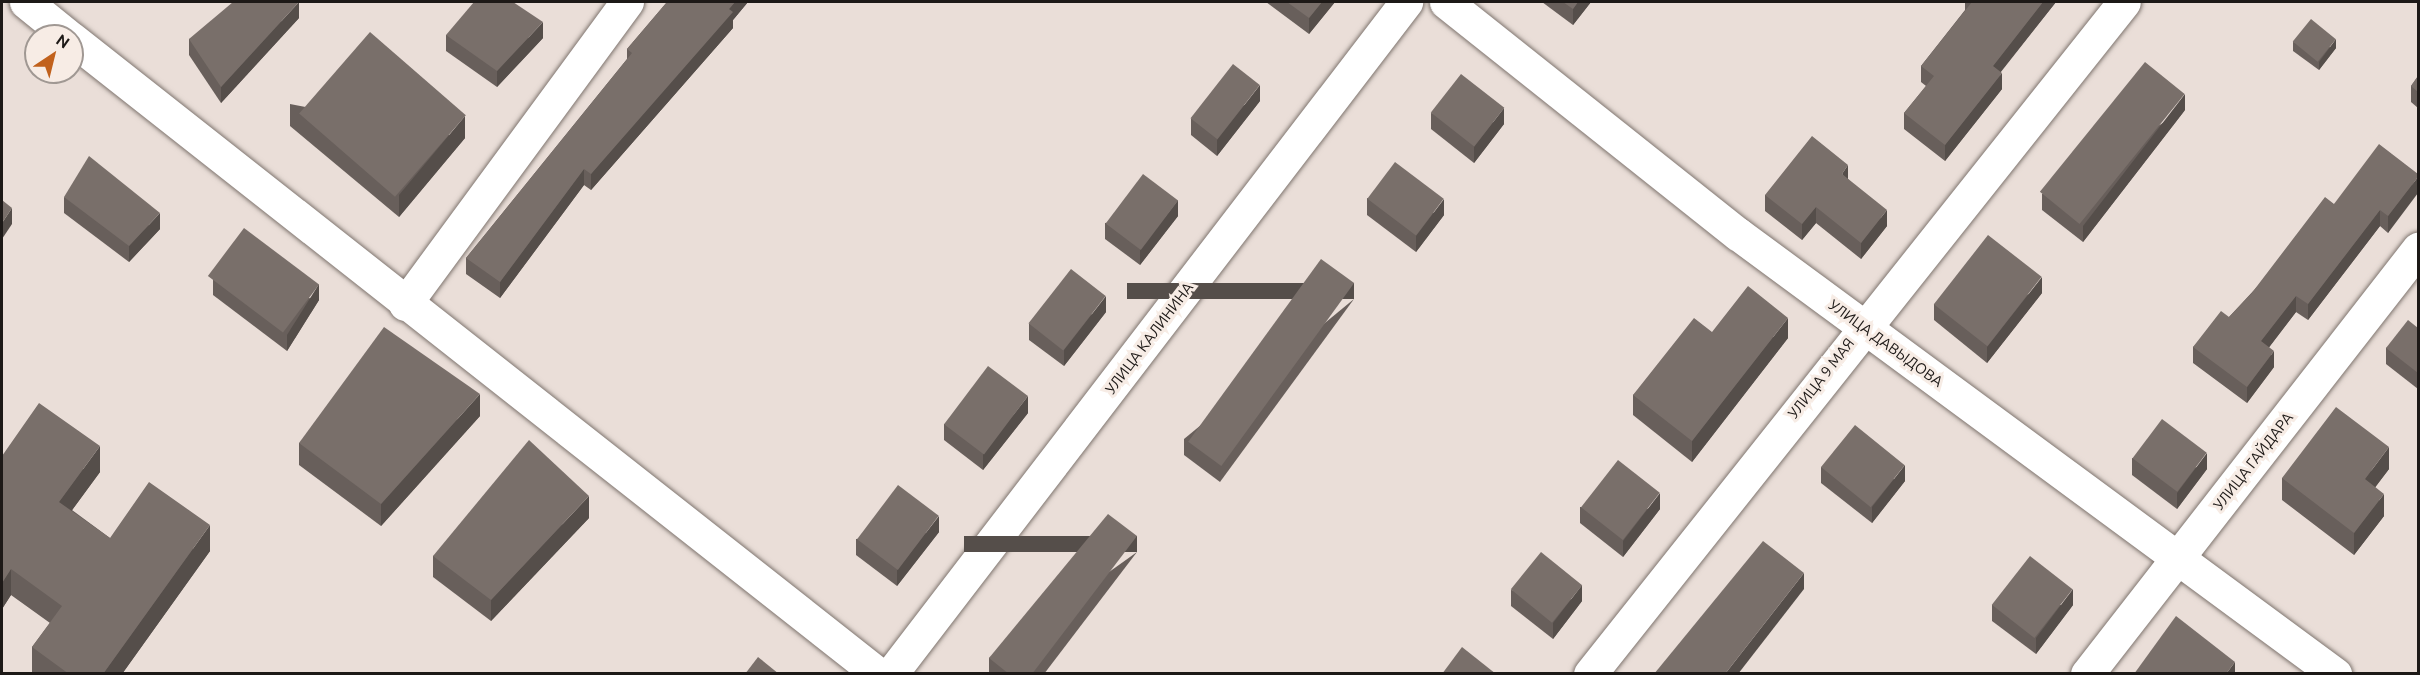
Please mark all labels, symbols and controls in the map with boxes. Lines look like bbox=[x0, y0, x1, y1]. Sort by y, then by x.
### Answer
north arrow bbox=[24, 24, 84, 84]
text: N bbox=[53, 30, 73, 52]
street label: УЛИЦА КАЛИНИНА bbox=[1101, 279, 1197, 397]
street label: УЛИЦА ДАВЫДОВА bbox=[1825, 296, 1947, 390]
street label: УЛИЦА 9 МАЯ bbox=[1784, 334, 1858, 422]
street label: УЛИЦА ГАЙДАРА bbox=[2209, 409, 2297, 513]

